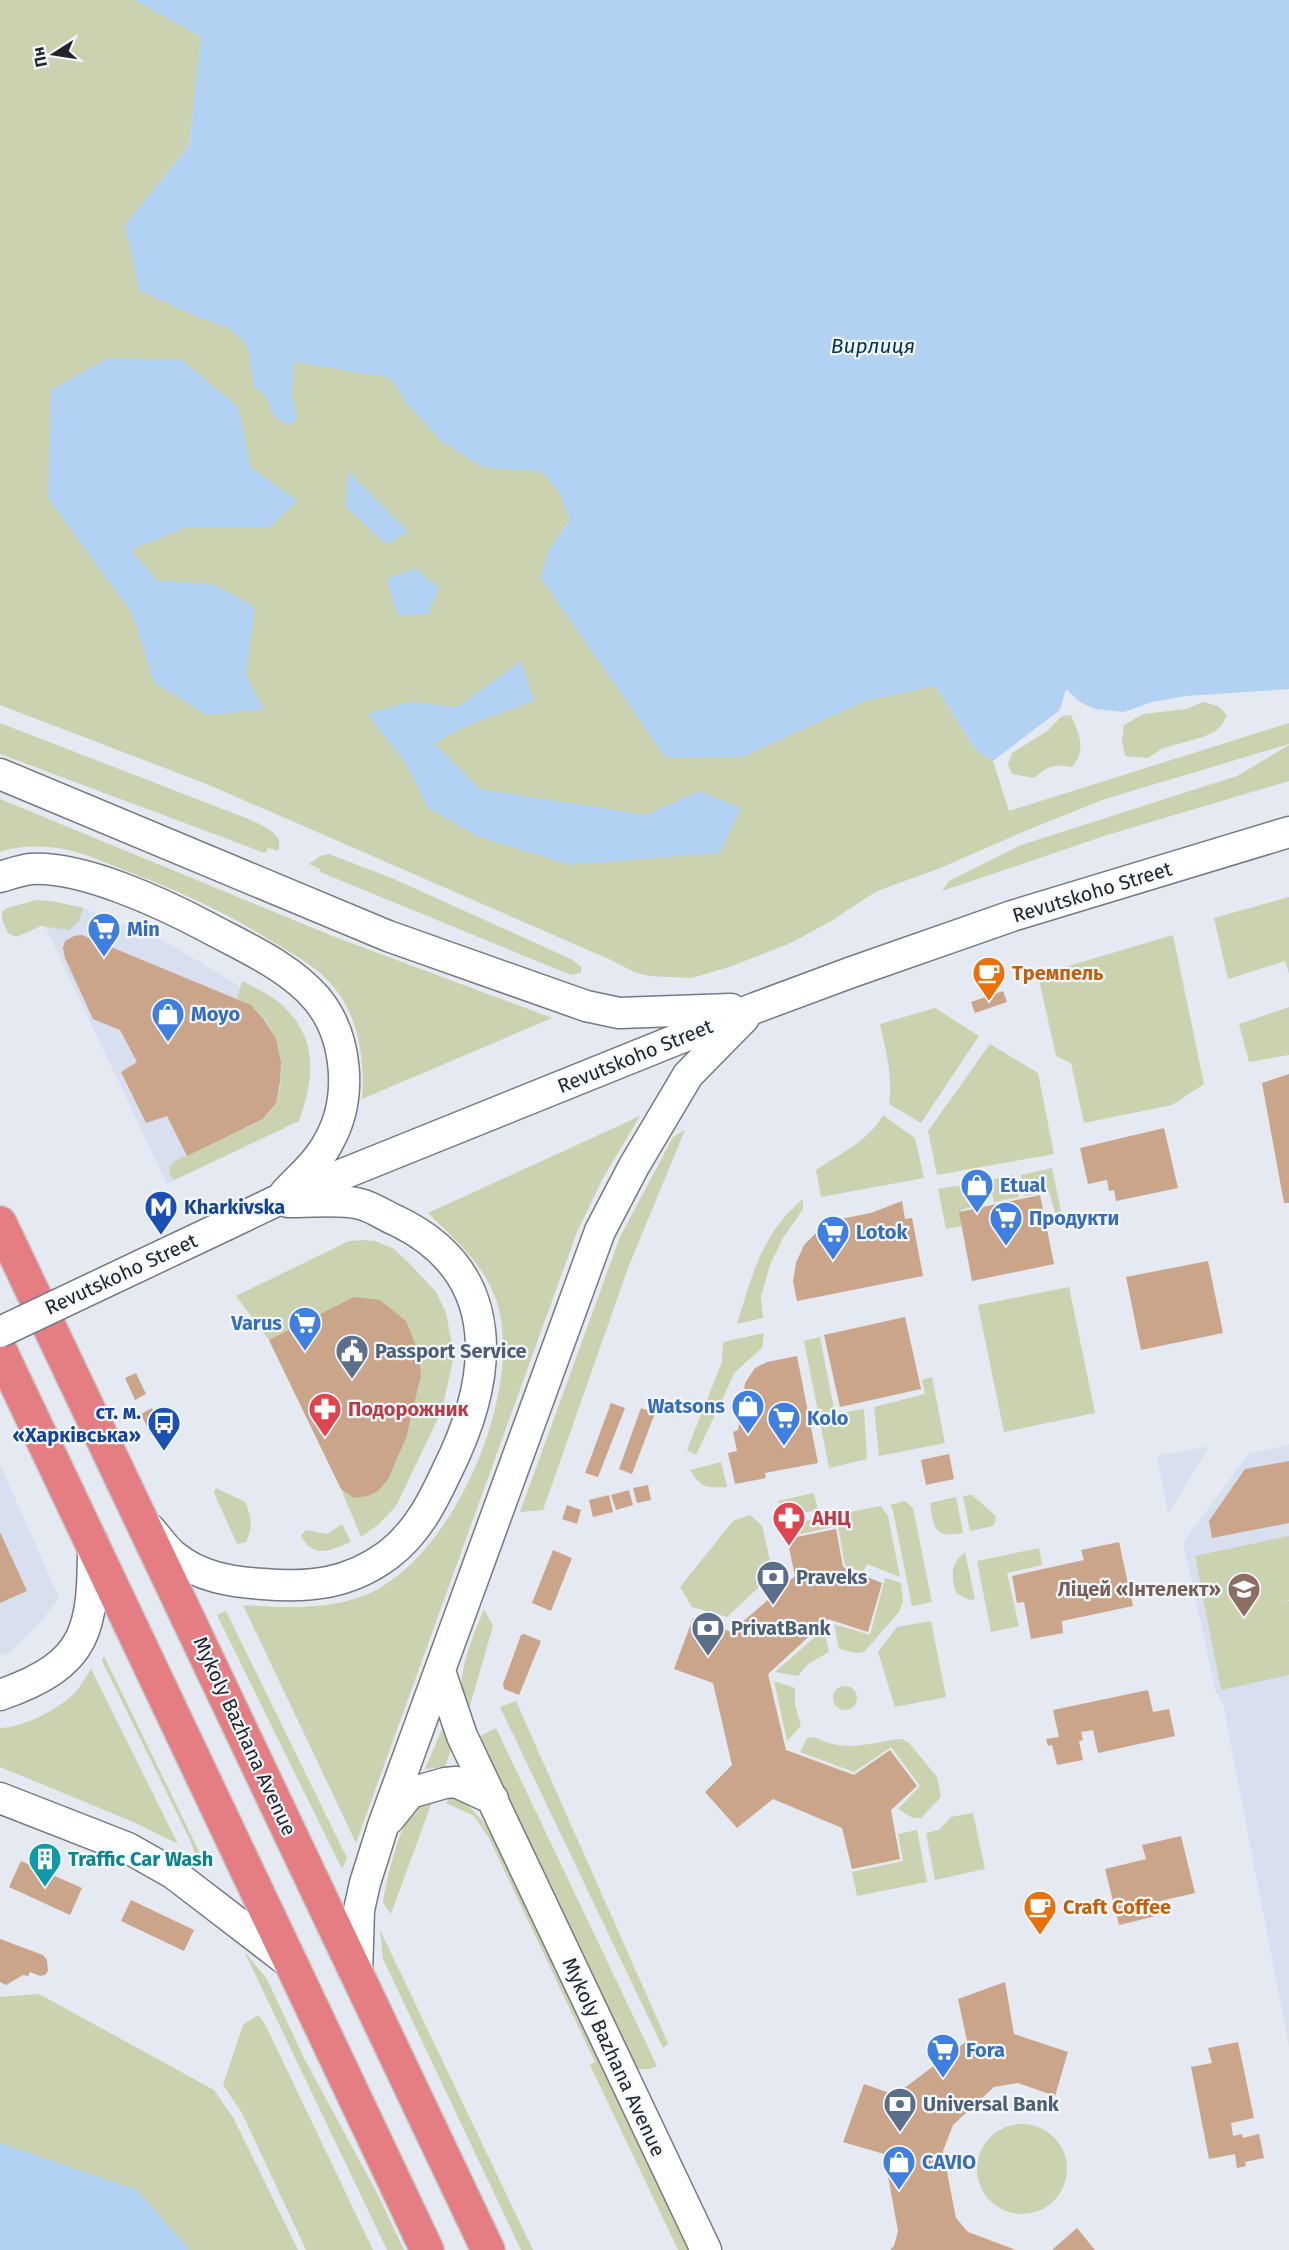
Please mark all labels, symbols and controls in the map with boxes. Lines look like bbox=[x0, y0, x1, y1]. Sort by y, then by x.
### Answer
north arrow bbox=[24, 24, 84, 84]
text: Пн bbox=[28, 45, 51, 69]
water label: Вирлиця bbox=[831, 333, 915, 359]
street label: Revutskoho Street bbox=[1009, 856, 1175, 928]
supermarket icon: Min bbox=[86, 911, 122, 958]
place label: Min bbox=[127, 917, 160, 941]
cafe icon: Тремпель bbox=[971, 955, 1007, 1002]
place label: Тремпель bbox=[1012, 961, 1104, 985]
shop icon: Moyo bbox=[150, 996, 186, 1043]
place label: Moyo bbox=[191, 1002, 240, 1026]
street label: Revutskoho Street bbox=[554, 1014, 717, 1098]
shop icon: Etual bbox=[959, 1167, 995, 1214]
place label: Etual bbox=[1000, 1173, 1046, 1197]
metro station icon: Kharkivska bbox=[143, 1189, 179, 1236]
place label: Kharkivska bbox=[184, 1195, 285, 1219]
supermarket icon: Продукти bbox=[988, 1200, 1024, 1247]
place label: Продукти bbox=[1029, 1206, 1119, 1230]
supermarket icon: Lotok bbox=[815, 1214, 851, 1261]
place label: Lotok bbox=[856, 1220, 908, 1244]
street label: Revutskoho Street bbox=[41, 1228, 202, 1320]
supermarket icon: Varus bbox=[287, 1305, 323, 1352]
place label: Varus bbox=[230, 1311, 282, 1335]
public building icon: Passport Service bbox=[334, 1333, 370, 1380]
place label: Passport Service bbox=[375, 1339, 527, 1363]
shop icon: Watsons bbox=[730, 1388, 766, 1435]
pharmacy icon: Подорожник bbox=[307, 1391, 343, 1438]
place label: Watsons bbox=[647, 1394, 725, 1418]
place label: Подорожник bbox=[348, 1397, 470, 1421]
place label: ст. м. «Харківська» bbox=[12, 1400, 141, 1447]
supermarket icon: Kolo bbox=[766, 1400, 802, 1447]
bus stop icon: ст. м. «Харківська» bbox=[146, 1405, 182, 1452]
place label: Kolo bbox=[807, 1406, 849, 1430]
pharmacy icon: АНЦ bbox=[771, 1500, 807, 1547]
place label: АНЦ bbox=[811, 1506, 851, 1530]
bank icon: Praveks bbox=[755, 1559, 791, 1606]
place label: Praveks bbox=[796, 1565, 868, 1589]
school or university icon: Ліцей «Інтелект» bbox=[1226, 1571, 1262, 1618]
place label: Ліцей «Інтелект» bbox=[1058, 1577, 1221, 1601]
bank icon: PrivatBank bbox=[690, 1610, 726, 1657]
place label: PrivatBank bbox=[731, 1616, 832, 1640]
street label: Mykoly Bazhana Avenue bbox=[188, 1633, 302, 1839]
building icon: Traffic Car Wash bbox=[27, 1841, 63, 1888]
place label: Traffic Car Wash bbox=[68, 1847, 213, 1871]
cafe icon: Craft Coffee bbox=[1022, 1889, 1058, 1936]
place label: Craft Coffee bbox=[1063, 1895, 1171, 1919]
street label: Mykoly Bazhana Avenue bbox=[557, 1954, 671, 2160]
supermarket icon: Fora bbox=[925, 2032, 961, 2079]
place label: Fora bbox=[966, 2038, 1005, 2062]
bank icon: Universal Bank bbox=[882, 2086, 918, 2133]
place label: Universal Bank bbox=[923, 2092, 1060, 2116]
shop icon: CAVIO bbox=[881, 2144, 917, 2191]
place label: CAVIO bbox=[922, 2150, 976, 2174]

